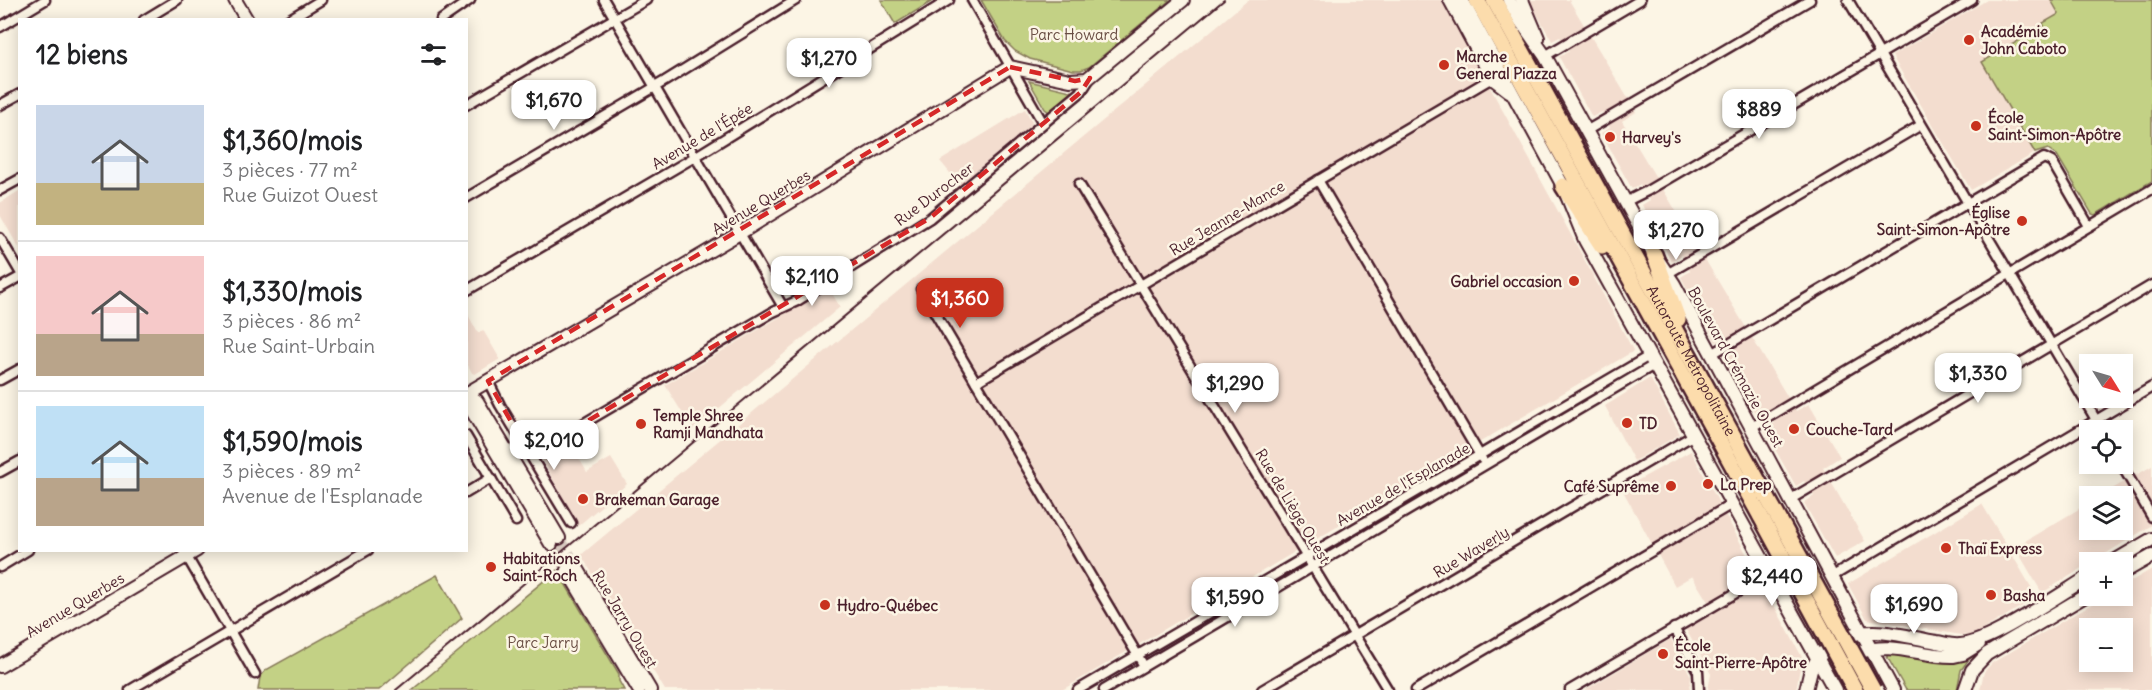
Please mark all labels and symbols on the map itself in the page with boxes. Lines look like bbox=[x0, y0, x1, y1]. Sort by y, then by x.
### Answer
place label: Académie John Caboto bbox=[1981, 22, 2067, 58]
park label: Parc Howard bbox=[1030, 25, 1119, 44]
marker: Académie John Caboto bbox=[1962, 33, 1976, 47]
pin: $1,270 bbox=[780, 38, 878, 89]
place label: Marche General Piazza bbox=[1456, 47, 1557, 83]
marker: Marche General Piazza bbox=[1437, 58, 1451, 72]
pin: $1,670 bbox=[505, 80, 603, 131]
pin: $889 bbox=[1723, 89, 1795, 140]
street label: Avenue de l'Épée bbox=[648, 99, 756, 173]
place label: École Saint-Simon-Apôtre bbox=[1988, 107, 2121, 145]
marker: École Saint-Simon-Apôtre bbox=[1969, 119, 1983, 133]
place label: Harvey's bbox=[1622, 128, 1681, 148]
marker: Harvey's bbox=[1603, 130, 1617, 144]
street label: Rue Durocher bbox=[891, 158, 977, 230]
street label: Avenue Querbes bbox=[708, 165, 814, 239]
street label: Rue Jeanne-Mance bbox=[1166, 176, 1288, 260]
place label: Église Saint-Simon-Apôtre bbox=[1877, 202, 2010, 240]
pin: $1,270 bbox=[1627, 210, 1725, 261]
marker: Église Saint-Simon-Apôtre bbox=[2015, 214, 2029, 228]
pin: $2,110 bbox=[763, 256, 861, 307]
place label: Gabriel occasion bbox=[1451, 272, 1562, 291]
marker: Gabriel occasion bbox=[1567, 274, 1581, 288]
pin: $1,360 bbox=[911, 278, 1009, 329]
street label: Autoroute Métropolitaine bbox=[1643, 282, 1741, 439]
street label: Boulevard Crémazie Ouest bbox=[1684, 284, 1788, 450]
pin: $1,330 bbox=[1929, 353, 2027, 404]
north arrow bbox=[2079, 354, 2133, 408]
pin: $1,290 bbox=[1186, 363, 1284, 414]
place label: Temple Shree Ramji Mandhata bbox=[653, 406, 764, 442]
place label: TD bbox=[1639, 414, 1658, 433]
marker: TD bbox=[1620, 416, 1634, 430]
marker: Temple Shree Ramji Mandhata bbox=[634, 417, 648, 431]
pin: $2,010 bbox=[505, 420, 603, 471]
place label: Couche-Tard bbox=[1806, 420, 1893, 439]
marker: Couche-Tard bbox=[1787, 422, 1801, 436]
street label: Avenue de l'Esplanade bbox=[1333, 438, 1473, 530]
street label: Rue de Liège Ouest bbox=[1251, 445, 1335, 567]
place label: La Prep bbox=[1720, 475, 1772, 495]
place label: Café Suprême bbox=[1564, 477, 1659, 497]
marker: La Prep bbox=[1701, 477, 1715, 491]
marker: Café Suprême bbox=[1664, 479, 1678, 493]
place label: Brakeman Garage bbox=[595, 490, 719, 510]
marker: Brakeman Garage bbox=[576, 492, 590, 506]
street label: Rue Waverly bbox=[1430, 522, 1512, 582]
place label: Thaï Express bbox=[1958, 539, 2042, 559]
marker: Thaï Express bbox=[1939, 541, 1953, 555]
place label: Habitations Saint-Roch bbox=[503, 549, 580, 585]
pin: $2,440 bbox=[1723, 556, 1821, 607]
marker: Habitations Saint-Roch bbox=[484, 560, 498, 574]
street label: Rue Jarry Ouest bbox=[588, 567, 662, 671]
street label: Avenue Querbes bbox=[22, 568, 128, 642]
pin: $1,590 bbox=[1186, 577, 1284, 628]
pin: $1,690 bbox=[1865, 584, 1963, 635]
place label: Basha bbox=[2003, 586, 2046, 605]
marker: Basha bbox=[1984, 588, 1998, 602]
place label: Hydro-Québec bbox=[837, 596, 938, 616]
marker: Hydro-Québec bbox=[818, 598, 832, 612]
park label: Parc Jarry bbox=[507, 633, 579, 652]
place label: École Saint-Pierre-Apôtre bbox=[1675, 635, 1807, 673]
marker: École Saint-Pierre-Apôtre bbox=[1656, 647, 1670, 661]

